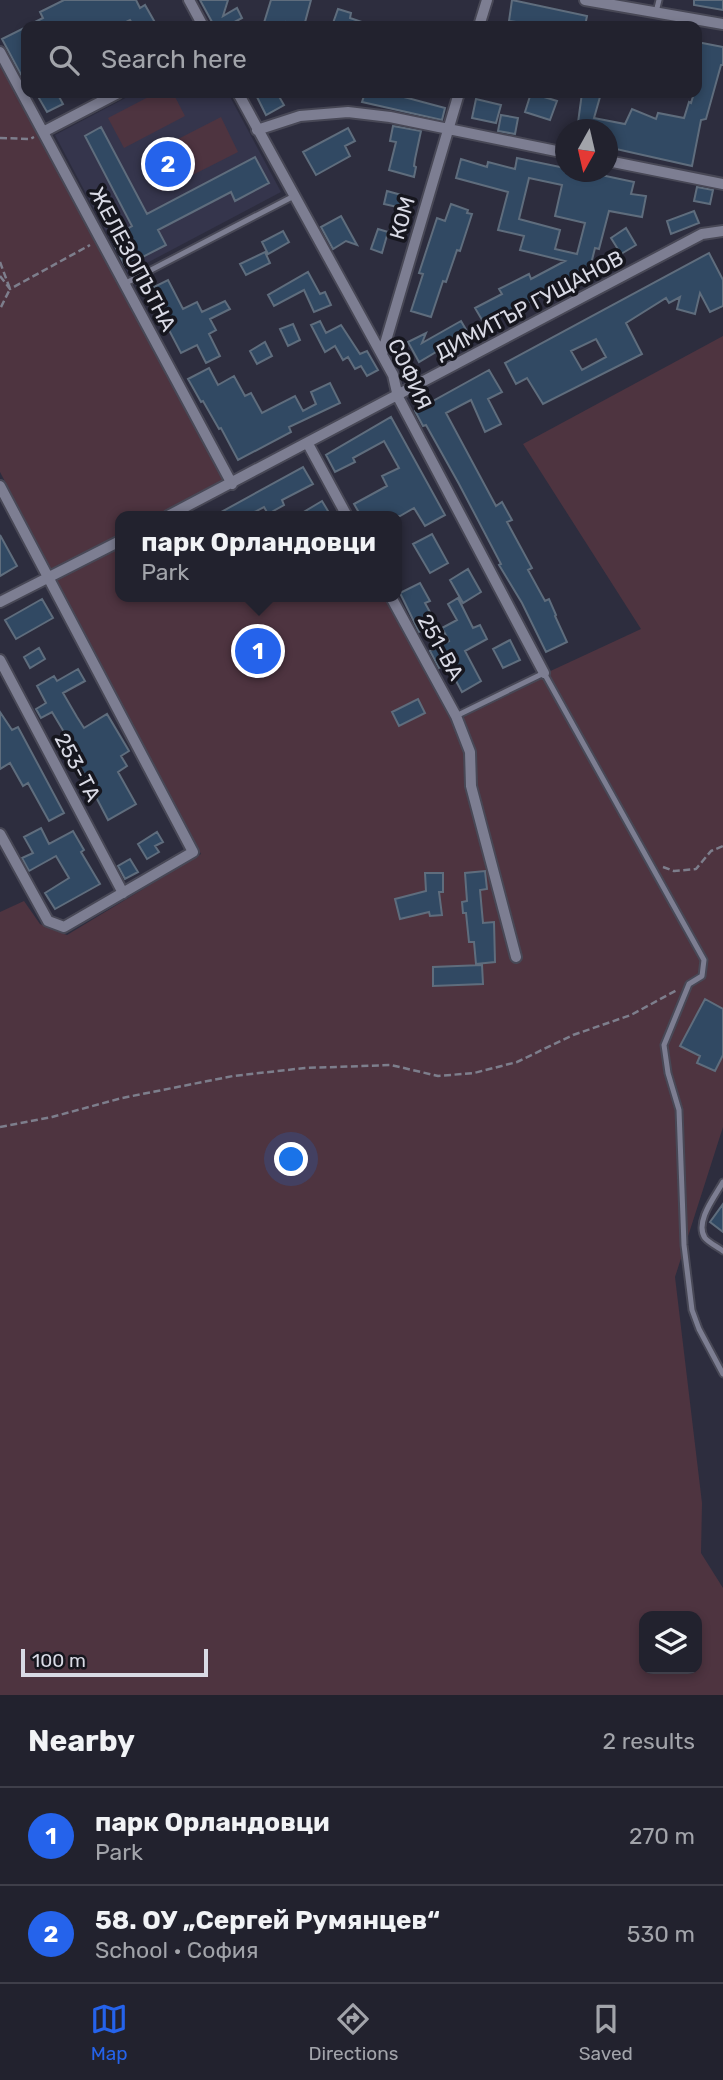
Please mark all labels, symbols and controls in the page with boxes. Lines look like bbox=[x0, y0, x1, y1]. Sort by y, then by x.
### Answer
search box bbox=[21, 21, 702, 98]
icon: search bbox=[45, 41, 83, 79]
text: Search here bbox=[101, 44, 247, 75]
north arrow bbox=[555, 119, 618, 182]
pin: 2 bbox=[145, 138, 191, 190]
street label: ЖЕЛЕЗОПЪТНА bbox=[85, 183, 181, 335]
street label: КОМ bbox=[384, 194, 420, 242]
street label: ДИМИТЪР ГУЩАНОВ bbox=[431, 245, 627, 365]
street label: СОФИЯ bbox=[383, 334, 437, 414]
popup bbox=[115, 511, 402, 602]
text: парк Орландовци bbox=[141, 527, 376, 558]
text: Park bbox=[141, 558, 189, 586]
street label: 251-ВА bbox=[413, 610, 469, 684]
pin: 1 bbox=[235, 625, 281, 677]
street label: 253-ТА bbox=[50, 729, 106, 805]
your location bbox=[274, 1142, 308, 1176]
map controls bbox=[639, 1611, 702, 1674]
button: layers bbox=[639, 1611, 702, 1674]
scale bar bbox=[21, 1646, 208, 1678]
text: 100 m bbox=[32, 1649, 86, 1672]
text: Nearby bbox=[28, 1723, 135, 1759]
text: 2 results bbox=[603, 1727, 695, 1755]
text: парк Орландовци bbox=[95, 1807, 330, 1838]
text: 1 bbox=[45, 1822, 57, 1850]
text: 270 m bbox=[629, 1822, 695, 1850]
text: Park bbox=[95, 1838, 143, 1866]
text: 58. ОУ „Сергей Румянцев“ bbox=[95, 1905, 440, 1936]
text: 2 bbox=[44, 1920, 58, 1948]
text: 530 m bbox=[627, 1920, 695, 1948]
text: School · София bbox=[95, 1936, 258, 1964]
tab: Map bbox=[90, 2000, 128, 2065]
tab: Directions bbox=[308, 2000, 398, 2065]
tab: Saved bbox=[579, 2000, 633, 2065]

